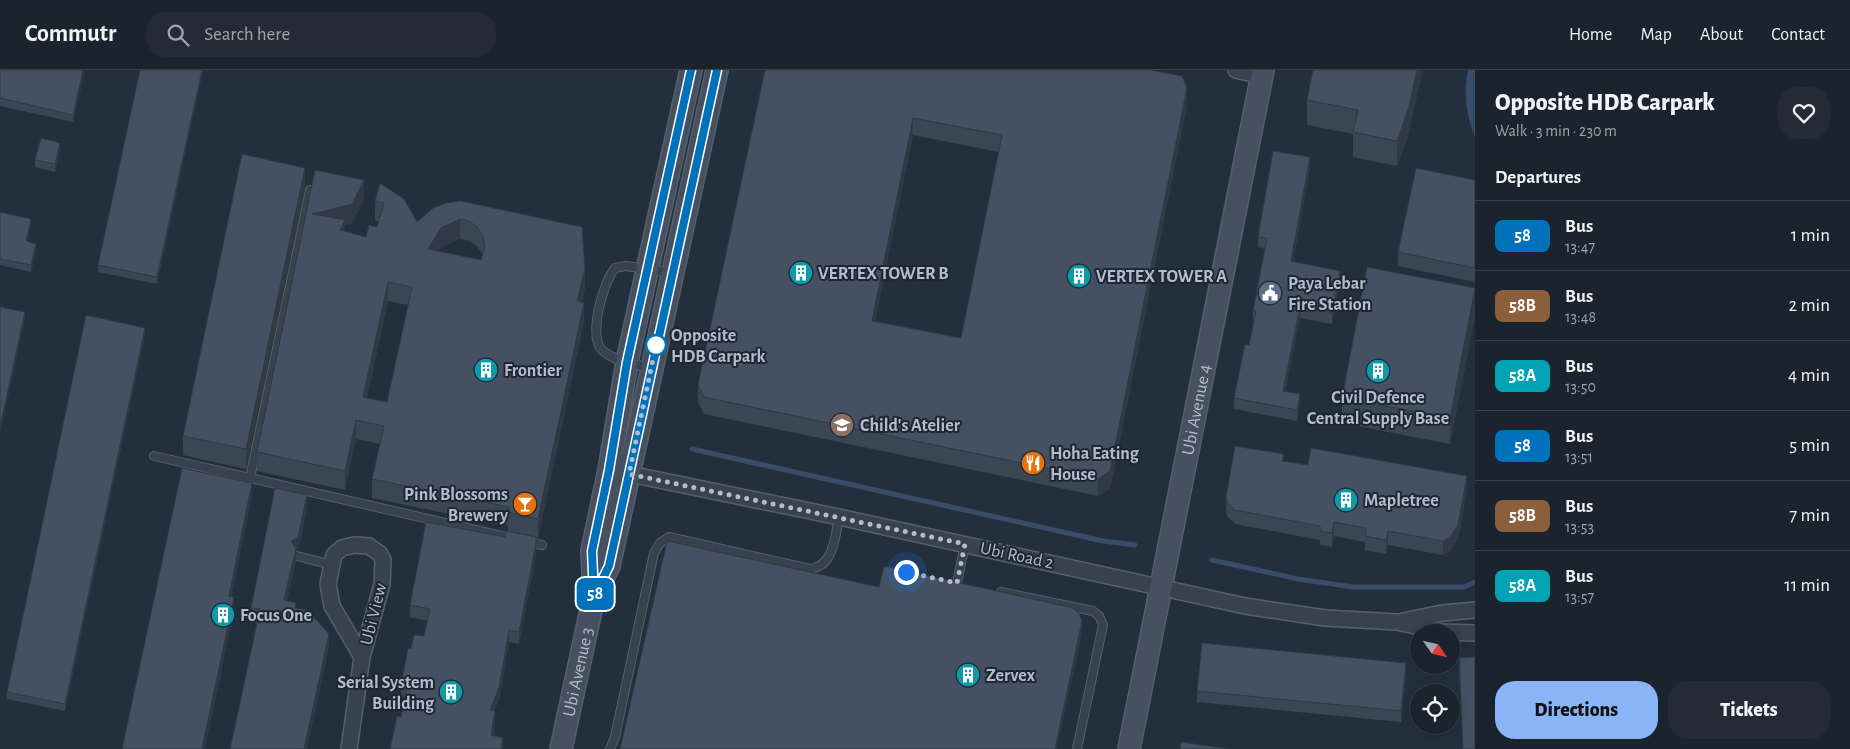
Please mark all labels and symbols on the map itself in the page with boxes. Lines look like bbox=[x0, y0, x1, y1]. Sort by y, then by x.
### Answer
building icon: VERTEX TOWER B bbox=[788, 260, 814, 286]
building icon: VERTEX TOWER A bbox=[1066, 263, 1092, 289]
place label: VERTEX TOWER B bbox=[818, 265, 949, 283]
place label: VERTEX TOWER A bbox=[1096, 268, 1227, 286]
place label: Paya Lebar Fire Station bbox=[1288, 275, 1371, 314]
public building icon: Paya Lebar Fire Station bbox=[1257, 280, 1283, 306]
place label: Opposite HDB Carpark bbox=[671, 327, 765, 366]
marker: Opposite HDB Carpark bbox=[645, 334, 667, 356]
building icon: Frontier bbox=[473, 357, 499, 383]
building icon: Civil Defence Central Supply Base bbox=[1365, 358, 1391, 384]
place label: Frontier bbox=[504, 362, 563, 380]
street label: Ubi Avenue 4 bbox=[1179, 363, 1215, 457]
place label: Civil Defence Central Supply Base bbox=[1307, 389, 1449, 428]
school or university icon: Child's Atelier bbox=[829, 412, 855, 438]
place label: Child's Atelier bbox=[860, 417, 961, 435]
place label: Hoha Eating House bbox=[1050, 445, 1140, 484]
restaurant icon: Hoha Eating House bbox=[1020, 450, 1046, 476]
place label: Pink Blossoms Brewery bbox=[404, 486, 509, 525]
building icon: Mapletree bbox=[1333, 487, 1359, 513]
bar icon: Pink Blossoms Brewery bbox=[512, 491, 538, 517]
place label: Mapletree bbox=[1364, 492, 1439, 510]
street label: Ubi Road 2 bbox=[978, 539, 1055, 573]
your location bbox=[894, 560, 919, 585]
line badge: 58 bbox=[572, 578, 618, 610]
street label: Ubi View bbox=[358, 582, 390, 647]
building icon: Focus One bbox=[210, 602, 236, 628]
place label: Focus One bbox=[240, 607, 312, 625]
north arrow bbox=[1410, 624, 1460, 674]
street label: Ubi Avenue 3 bbox=[560, 626, 597, 718]
building icon: Zervex bbox=[955, 662, 981, 688]
place label: Zervex bbox=[986, 667, 1036, 685]
place label: Serial System Building bbox=[337, 674, 435, 713]
building icon: Serial System Building bbox=[438, 679, 464, 705]

